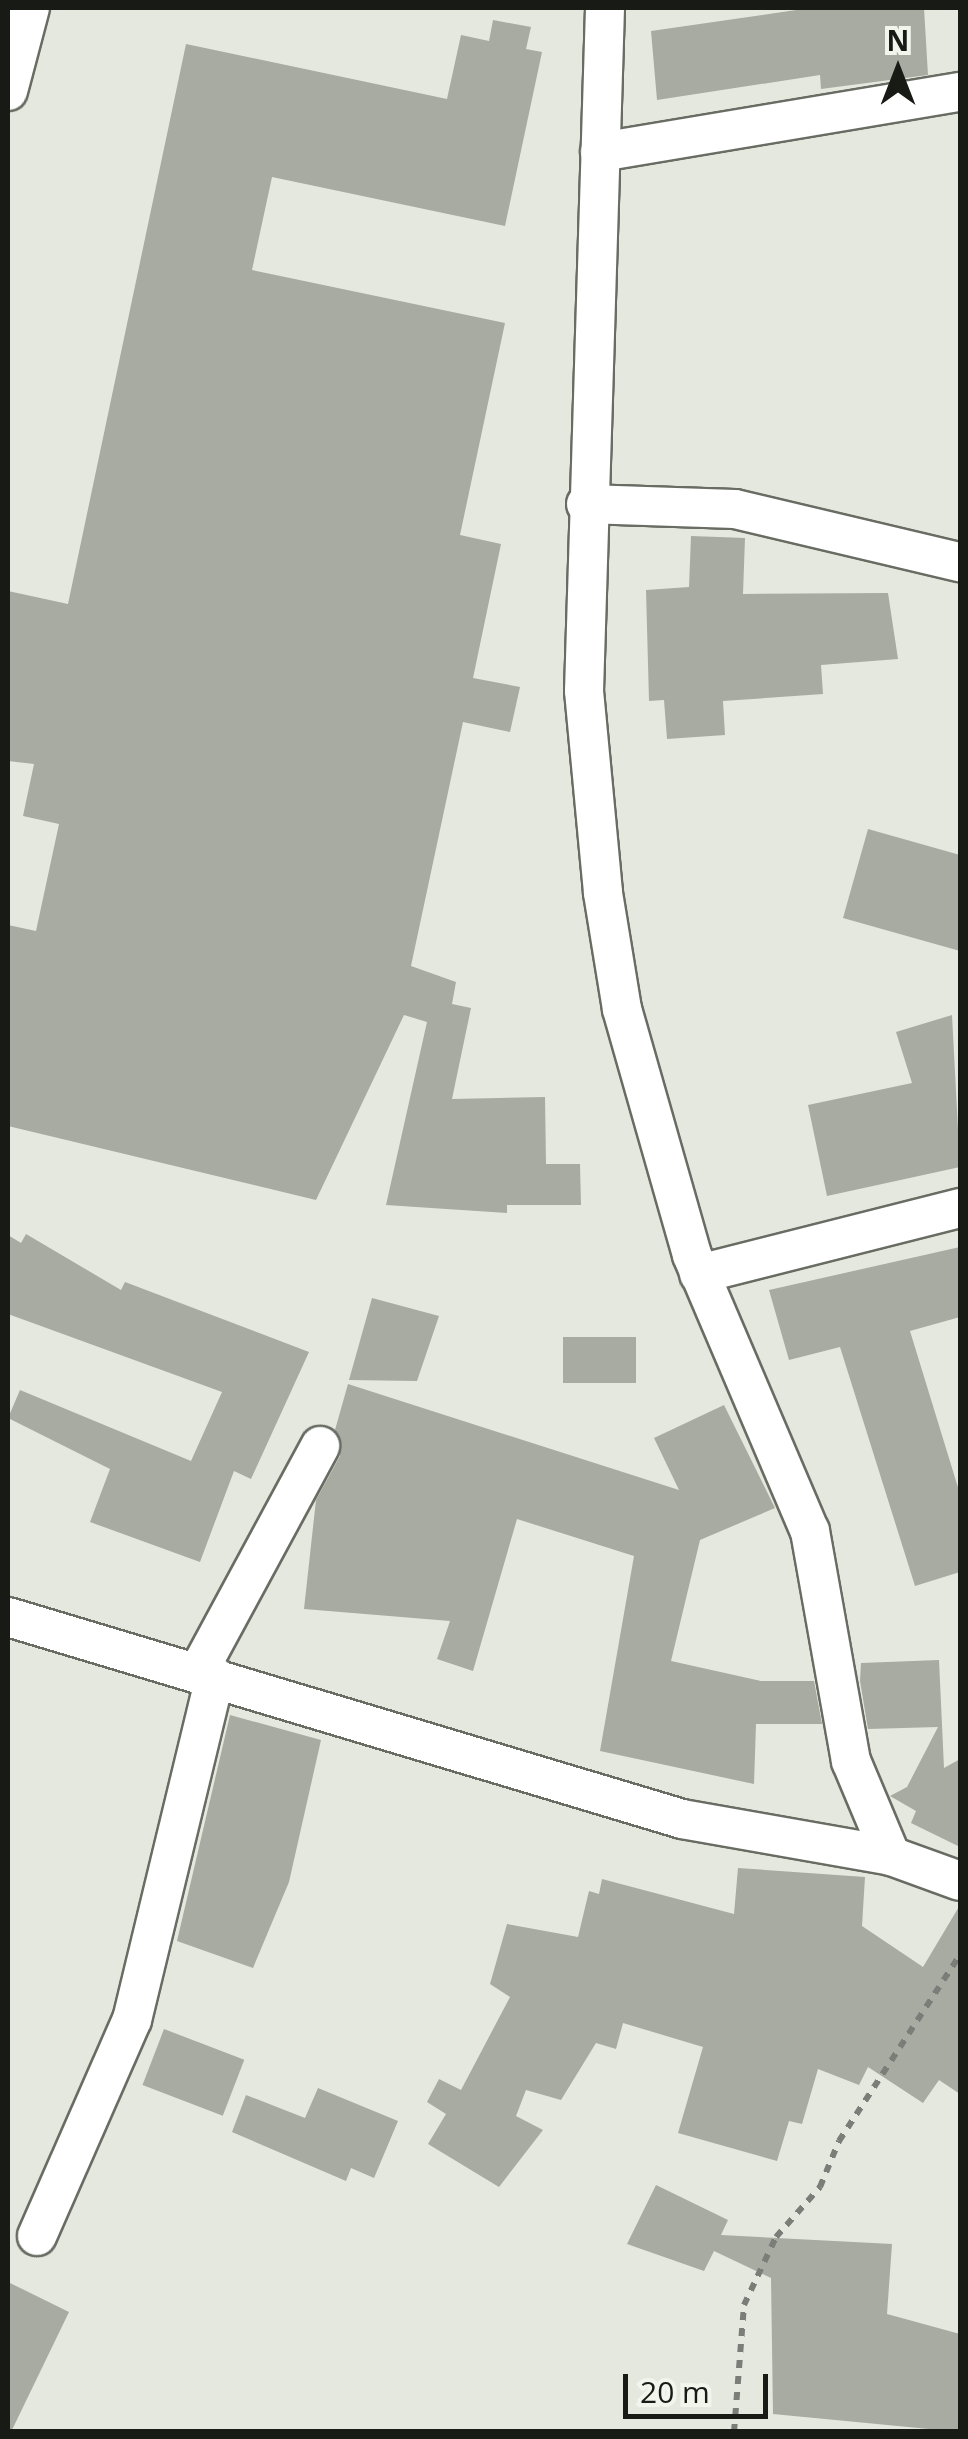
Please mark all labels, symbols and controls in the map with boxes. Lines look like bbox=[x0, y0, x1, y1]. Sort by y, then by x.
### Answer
north arrow bbox=[848, 20, 948, 120]
text: N bbox=[887, 21, 909, 59]
scale bar bbox=[628, 2354, 773, 2416]
text: 20 m bbox=[640, 2371, 710, 2412]

